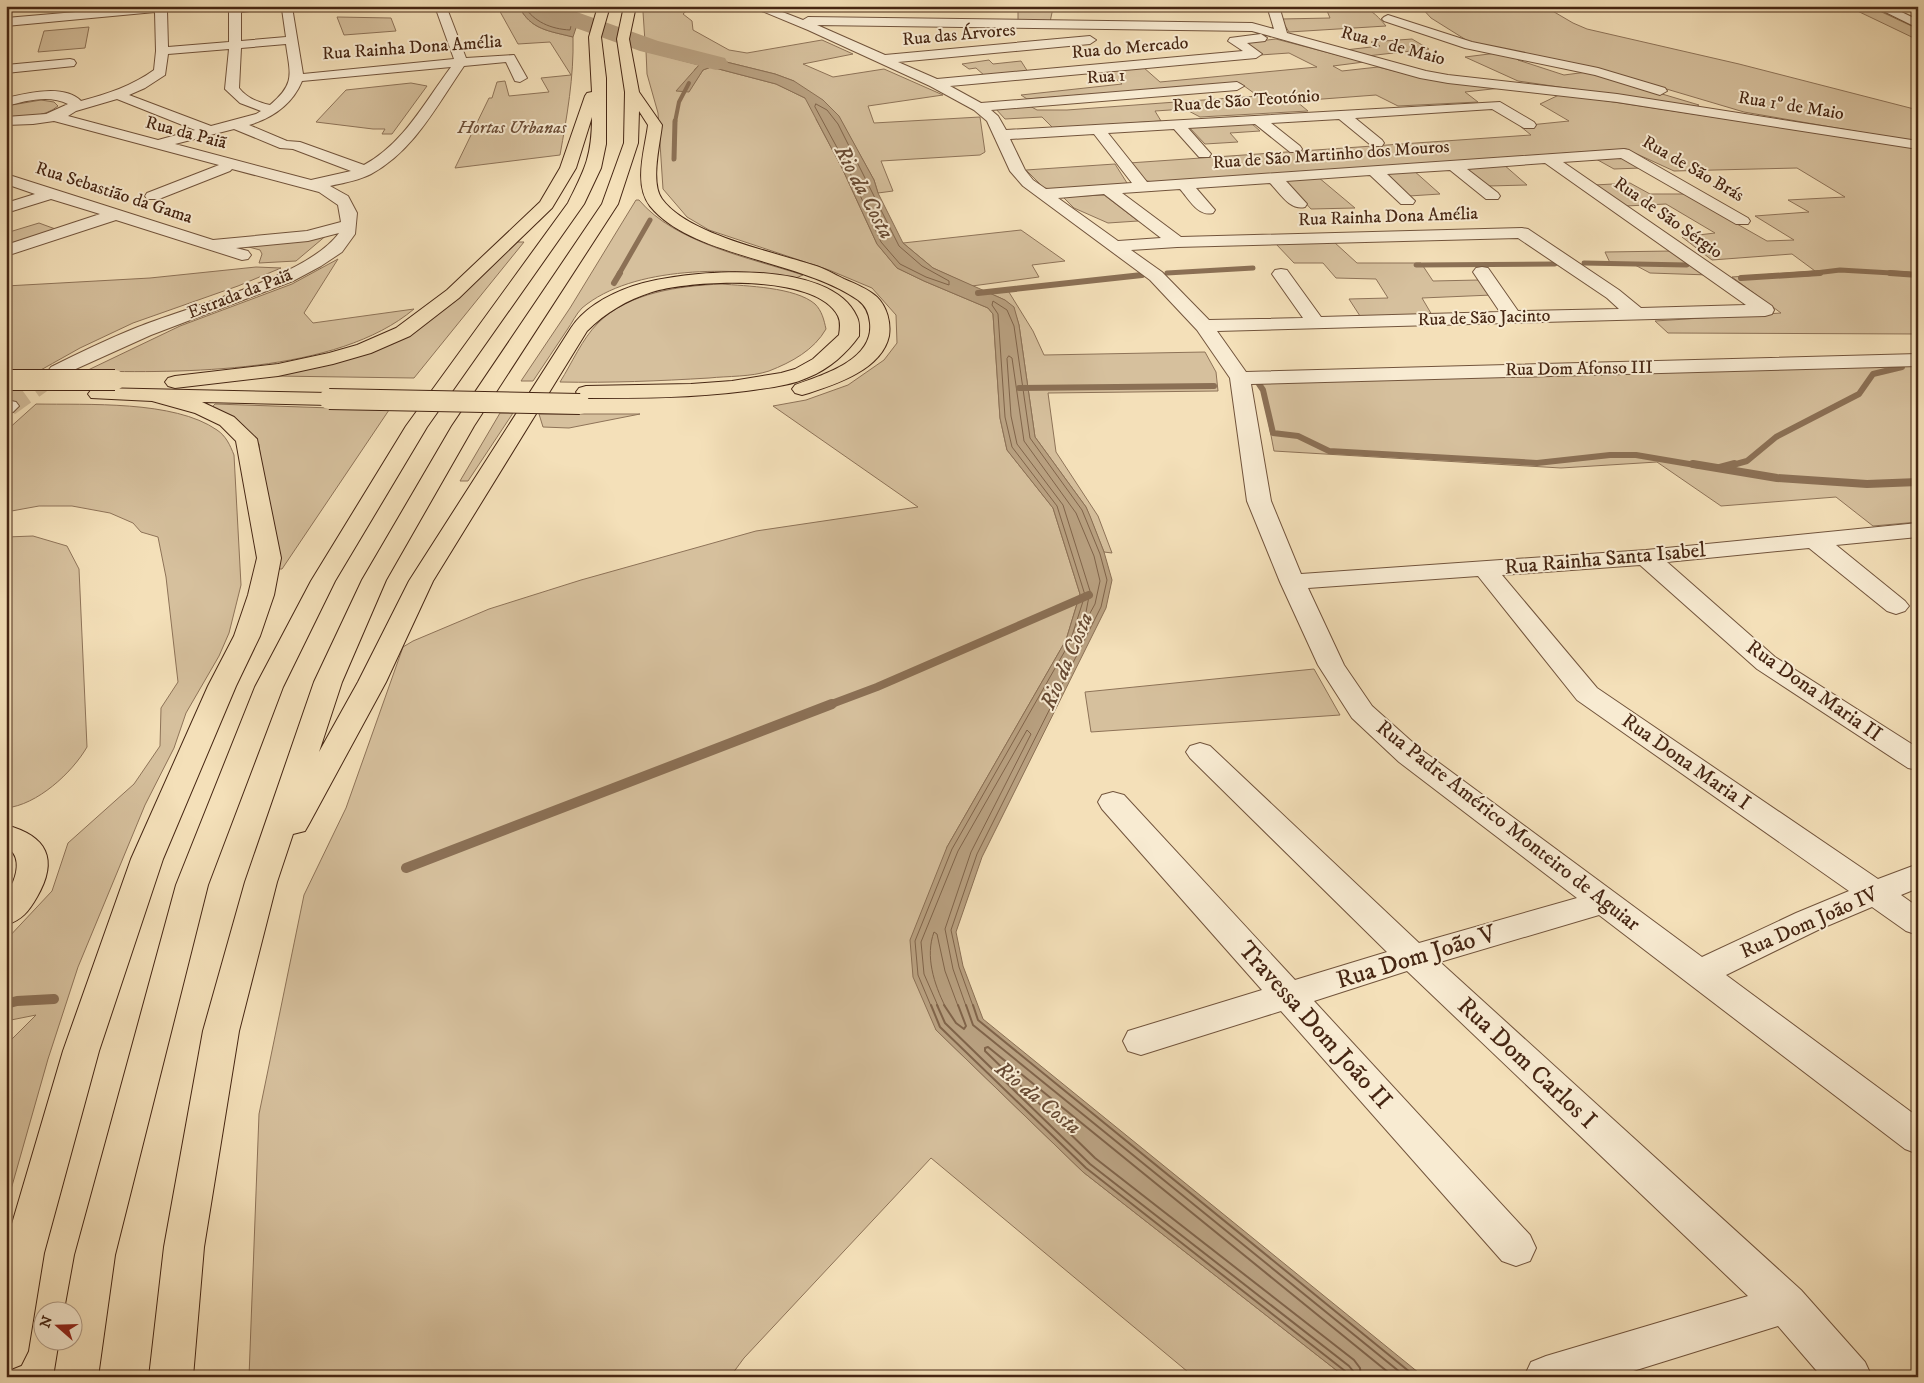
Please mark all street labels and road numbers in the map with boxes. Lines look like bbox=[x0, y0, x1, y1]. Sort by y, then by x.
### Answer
street label: Rua das Árvores bbox=[901, 18, 1017, 51]
street label: Rua 1º de Maio bbox=[1339, 22, 1448, 71]
street label: Rua Rainha Dona Amélia bbox=[321, 31, 503, 65]
street label: Rua do Mercado bbox=[1071, 32, 1190, 64]
street label: Rua 1 bbox=[1086, 65, 1126, 89]
street label: Rua de São Teotónio bbox=[1172, 85, 1321, 117]
street label: Rua 1º de Maio bbox=[1737, 87, 1846, 125]
street label: Rua da Paiã bbox=[143, 112, 229, 154]
street label: Rua de São Brás bbox=[1638, 131, 1748, 207]
street label: Rua de São Martinho dos Mouros bbox=[1212, 136, 1450, 174]
street label: Rua Sebastião da Gama bbox=[33, 157, 196, 229]
street label: Rua de São Sérgio bbox=[1609, 172, 1727, 264]
street label: Rua Rainha Dona Amélia bbox=[1298, 203, 1479, 231]
street label: Estrada da Paiã bbox=[185, 264, 296, 324]
street label: Rua de São Jacinto bbox=[1417, 305, 1551, 331]
street label: Rua Dom Afonso III bbox=[1505, 357, 1653, 381]
street label: Rua Rainha Santa Isabel bbox=[1503, 537, 1707, 581]
street label: Rua Dona Maria II bbox=[1741, 635, 1887, 747]
street label: Rua Dona Maria I bbox=[1617, 708, 1755, 816]
street label: Rua Padre Américo Monteiro de Aguiar bbox=[1371, 715, 1645, 937]
street label: Rua Dom João IV bbox=[1736, 881, 1882, 965]
street label: Rua Dom João V bbox=[1332, 918, 1501, 996]
street label: Travessa Dom João II bbox=[1231, 935, 1399, 1115]
street label: Rua Dom Carlos I bbox=[1451, 990, 1603, 1136]

